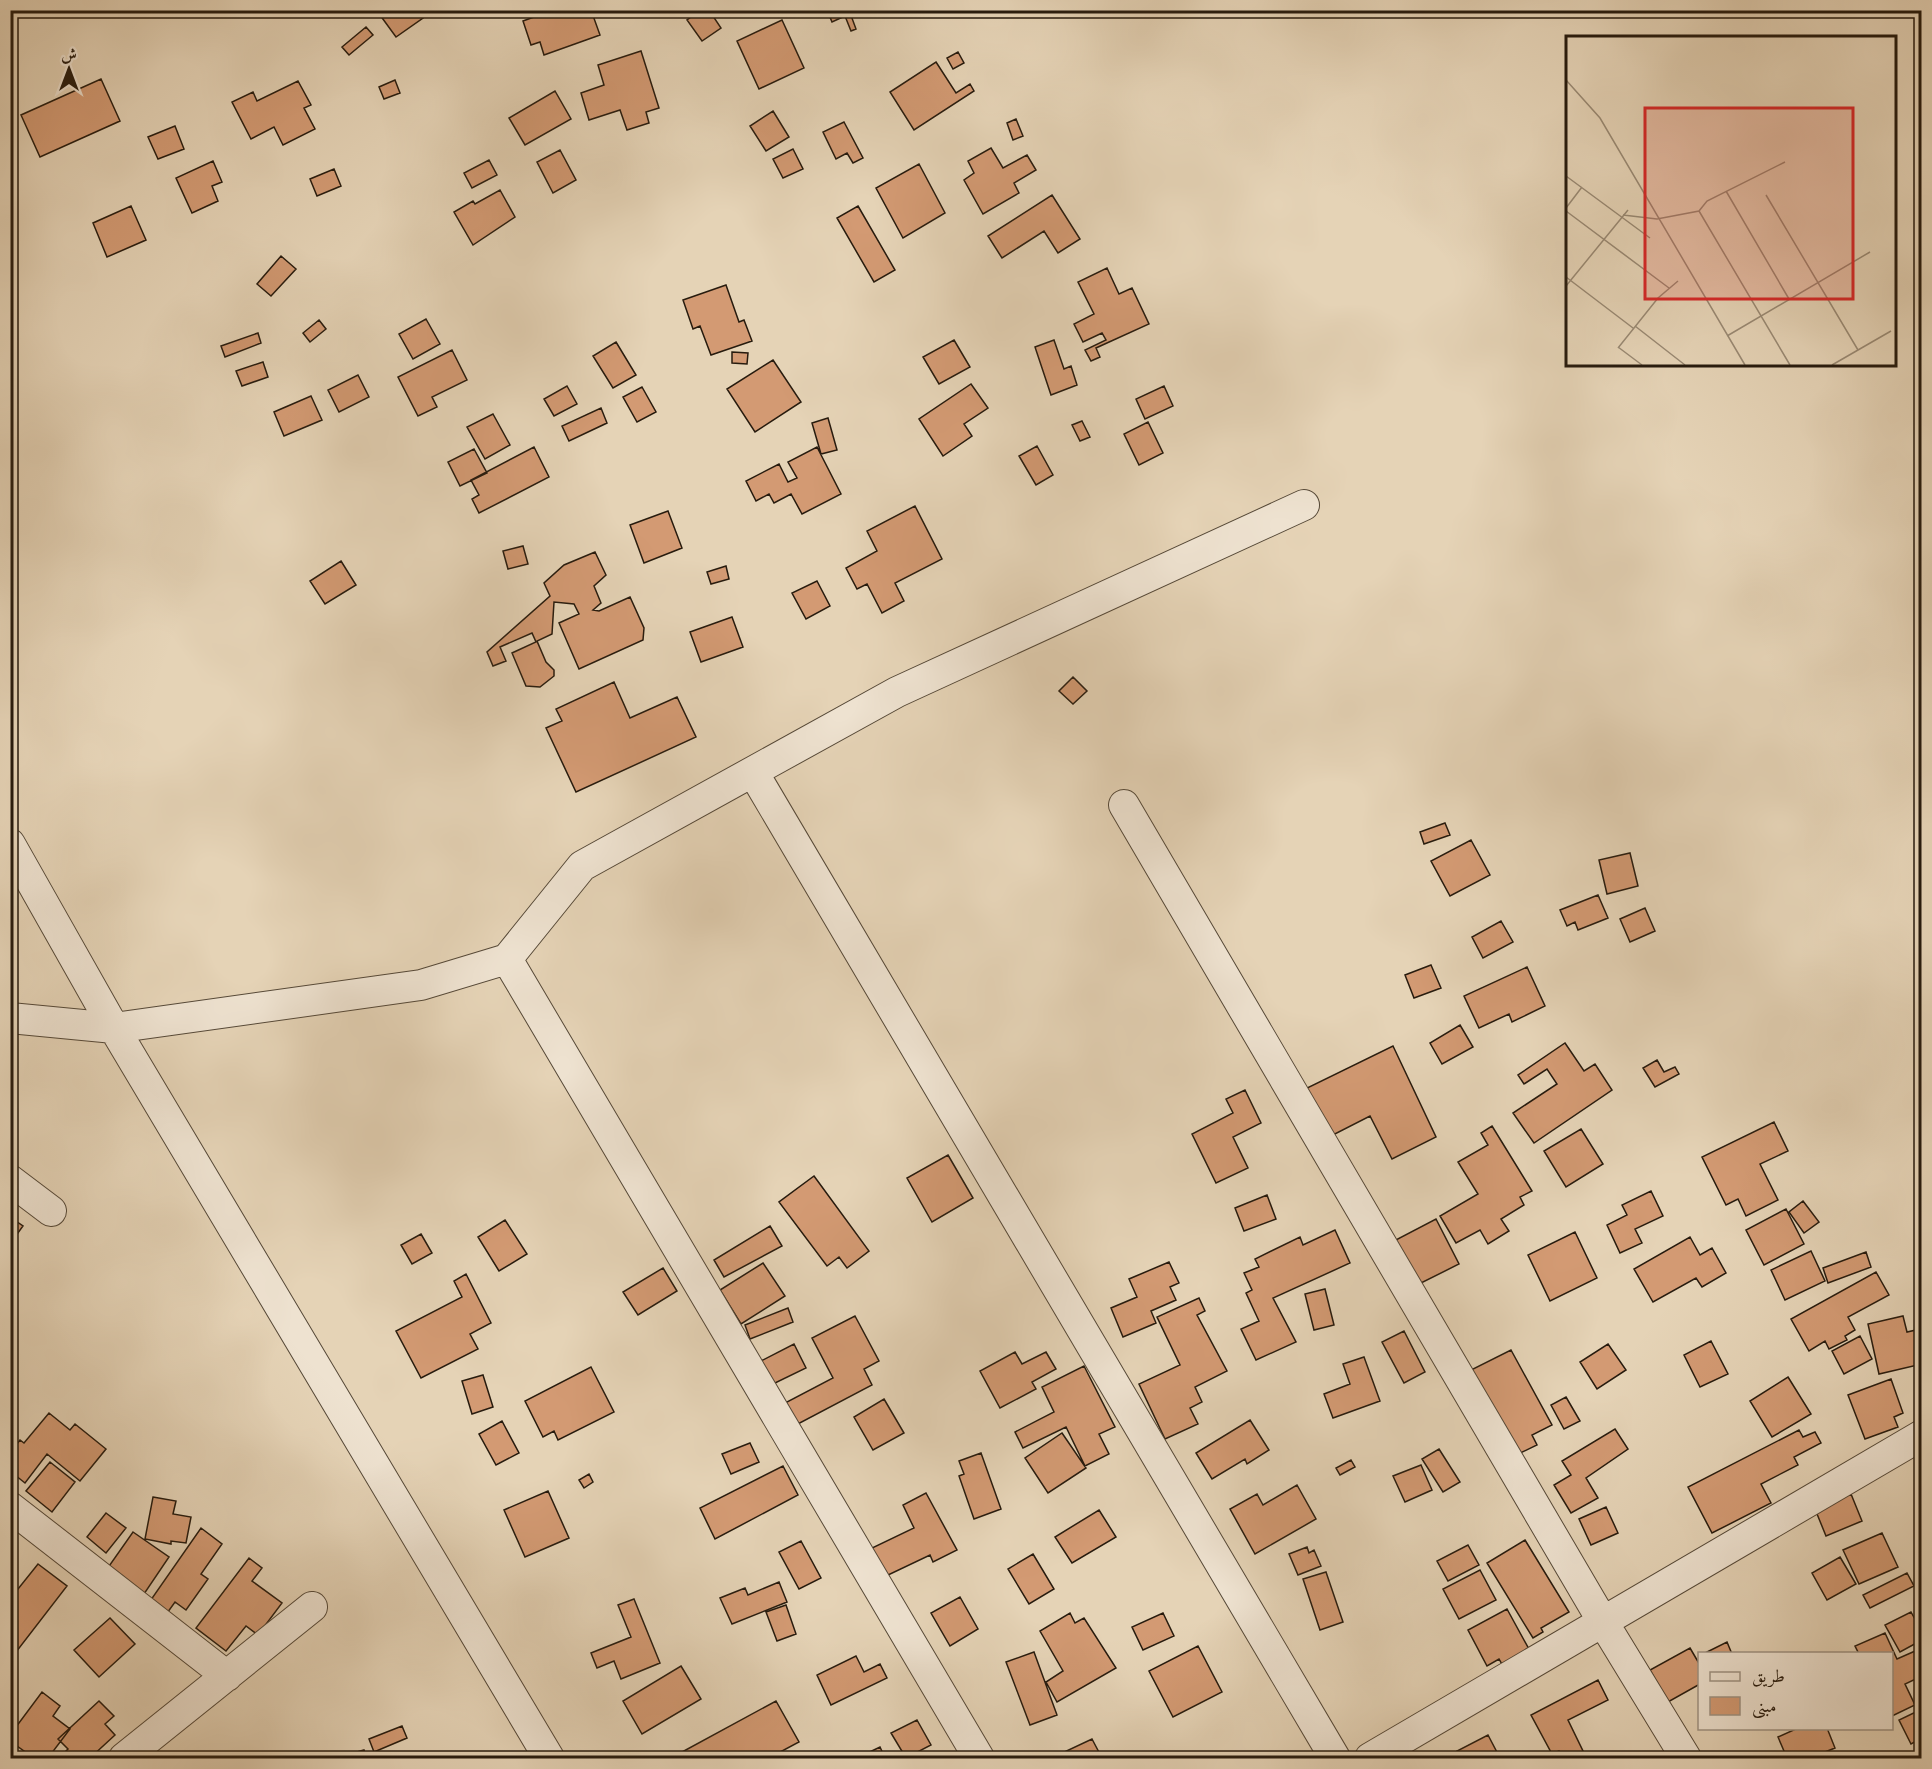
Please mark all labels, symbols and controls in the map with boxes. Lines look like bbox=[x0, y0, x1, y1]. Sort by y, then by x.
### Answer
inset map bbox=[1566, 36, 1896, 366]
north arrow bbox=[39, 39, 99, 99]
text: ش bbox=[61, 44, 77, 66]
legend bbox=[1698, 1652, 1893, 1730]
text: طريق bbox=[1752, 1664, 1785, 1689]
text: مبنى bbox=[1752, 1694, 1777, 1719]

